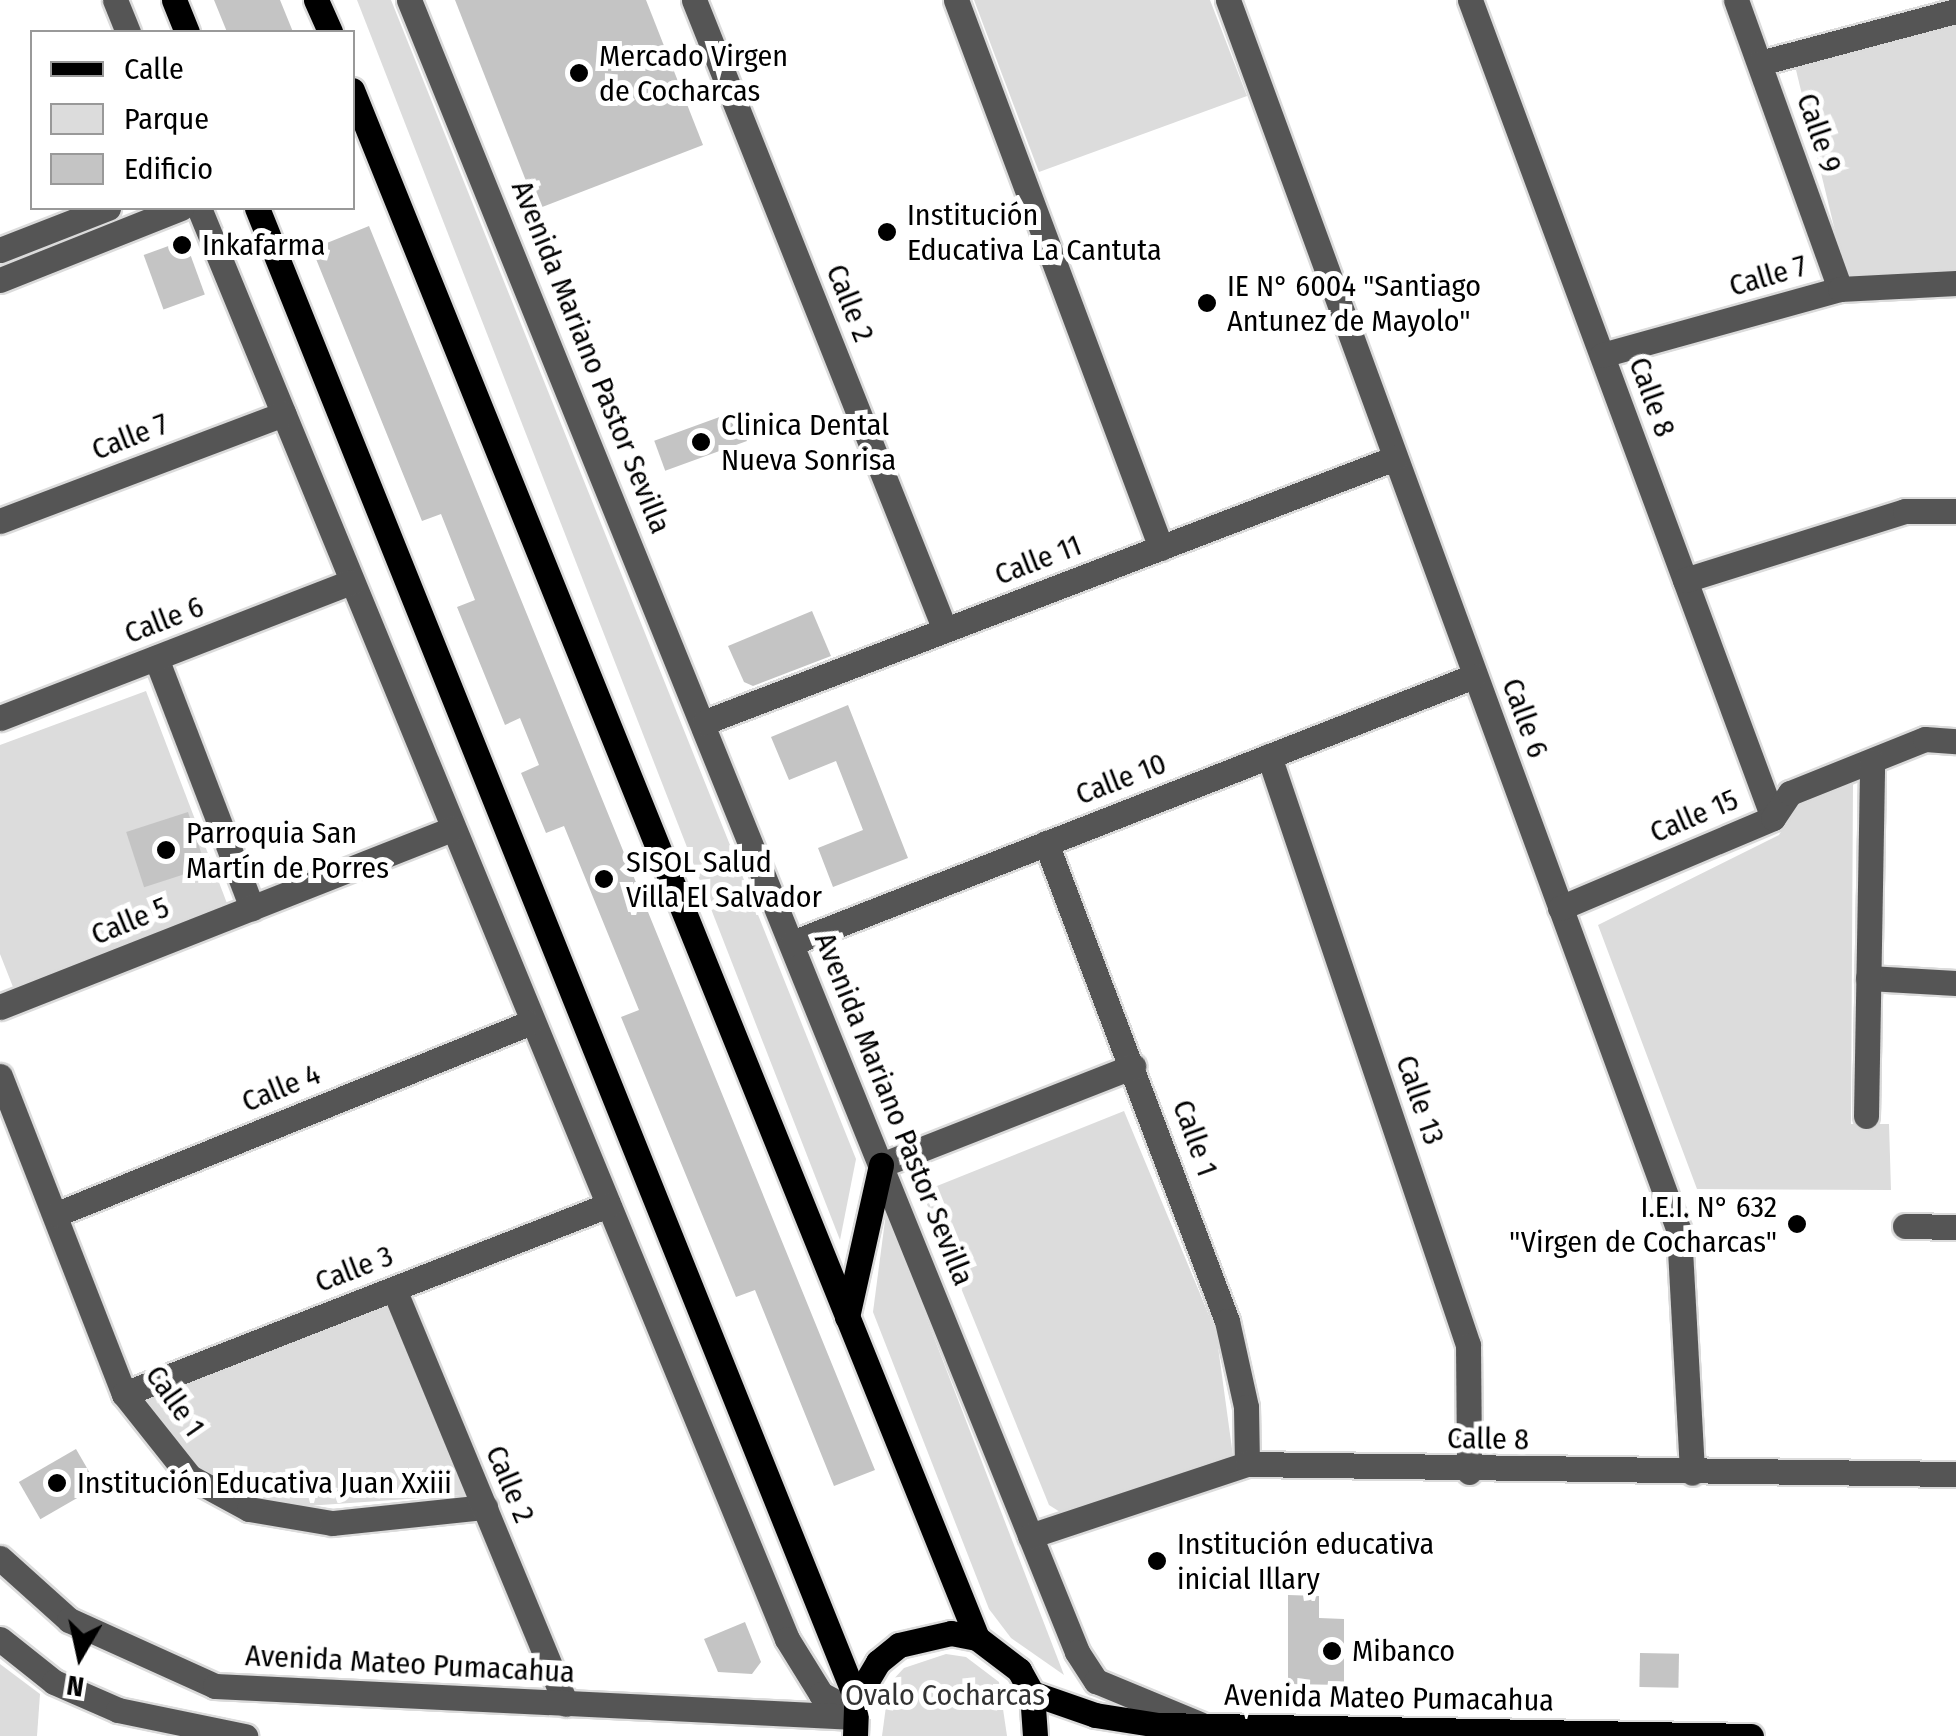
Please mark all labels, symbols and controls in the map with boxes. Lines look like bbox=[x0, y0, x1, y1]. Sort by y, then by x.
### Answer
legend bbox=[30, 30, 355, 210]
place label: Mercado Virgen de Cocharcas bbox=[599, 38, 788, 108]
text: Calle bbox=[124, 51, 184, 87]
marker: Mercado Virgen de Cocharcas bbox=[568, 62, 590, 84]
street label: Calle 9 bbox=[1789, 89, 1849, 177]
text: Parque bbox=[124, 101, 209, 137]
text: Edificio bbox=[124, 151, 213, 187]
street label: Avenida Mariano Pastor Sevilla bbox=[504, 175, 678, 539]
place label: Institución Educativa La Cantuta bbox=[907, 197, 1162, 268]
marker: Institución Educativa La Cantuta bbox=[876, 221, 898, 243]
place label: Inkafarma bbox=[202, 227, 325, 263]
marker: Inkafarma bbox=[171, 234, 193, 256]
street label: Calle 7 bbox=[1725, 248, 1811, 304]
street label: Calle 2 bbox=[818, 259, 882, 347]
place label: IE N° 6004 "Santiago Antunez de Mayolo" bbox=[1227, 268, 1481, 338]
marker: IE N° 6004 "Santiago Antunez de Mayolo" bbox=[1196, 292, 1218, 314]
street label: Calle 8 bbox=[1621, 352, 1683, 442]
street label: Calle 7 bbox=[87, 406, 173, 468]
place label: Clinica Dental Nueva Sonrisa bbox=[721, 407, 896, 478]
marker: Clinica Dental Nueva Sonrisa bbox=[690, 431, 712, 453]
street label: Calle 11 bbox=[990, 527, 1086, 593]
street label: Calle 6 bbox=[119, 589, 209, 651]
street label: Calle 6 bbox=[1494, 673, 1556, 763]
street label: Calle 10 bbox=[1071, 745, 1171, 813]
street label: Calle 15 bbox=[1644, 781, 1744, 851]
place label: Parroquia San Martín de Porres bbox=[186, 815, 389, 886]
marker: Parroquia San Martín de Porres bbox=[155, 839, 177, 861]
place label: SISOL Salud Villa El Salvador bbox=[626, 844, 822, 914]
marker: SISOL Salud Villa El Salvador bbox=[591, 866, 617, 892]
street label: Calle 5 bbox=[86, 889, 174, 953]
street label: Avenida Mariano Pastor Sevilla bbox=[807, 927, 981, 1291]
street label: Calle 13 bbox=[1388, 1051, 1452, 1149]
street label: Calle 4 bbox=[237, 1056, 325, 1120]
street label: Calle 1 bbox=[1165, 1095, 1225, 1181]
place label: I.E.I. N° 632 "Virgen de Cocharcas" bbox=[1509, 1189, 1777, 1260]
marker: I.E.I. N° 632 "Virgen de Cocharcas" bbox=[1786, 1213, 1808, 1235]
street label: Calle 3 bbox=[310, 1238, 398, 1300]
street label: Calle 1 bbox=[138, 1358, 212, 1444]
street label: Calle 8 bbox=[1447, 1420, 1529, 1458]
street label: Calle 2 bbox=[478, 1440, 542, 1528]
place label: Institución Educativa Juan Xxiii bbox=[77, 1465, 452, 1501]
marker: Institución Educativa Juan Xxiii bbox=[46, 1472, 68, 1494]
place label: Institución educativa inicial Illary bbox=[1177, 1526, 1434, 1596]
marker: Institución educativa inicial Illary bbox=[1146, 1550, 1168, 1572]
north arrow bbox=[30, 1606, 130, 1706]
place label: Mibanco bbox=[1352, 1633, 1455, 1669]
street label: Avenida Mateo Pumacahua bbox=[244, 1637, 576, 1691]
marker: Mibanco bbox=[1321, 1640, 1343, 1662]
text: N bbox=[64, 1669, 86, 1704]
park label: Ovalo Cocharcas bbox=[845, 1677, 1045, 1713]
street label: Avenida Mateo Pumacahua bbox=[1224, 1677, 1554, 1719]

